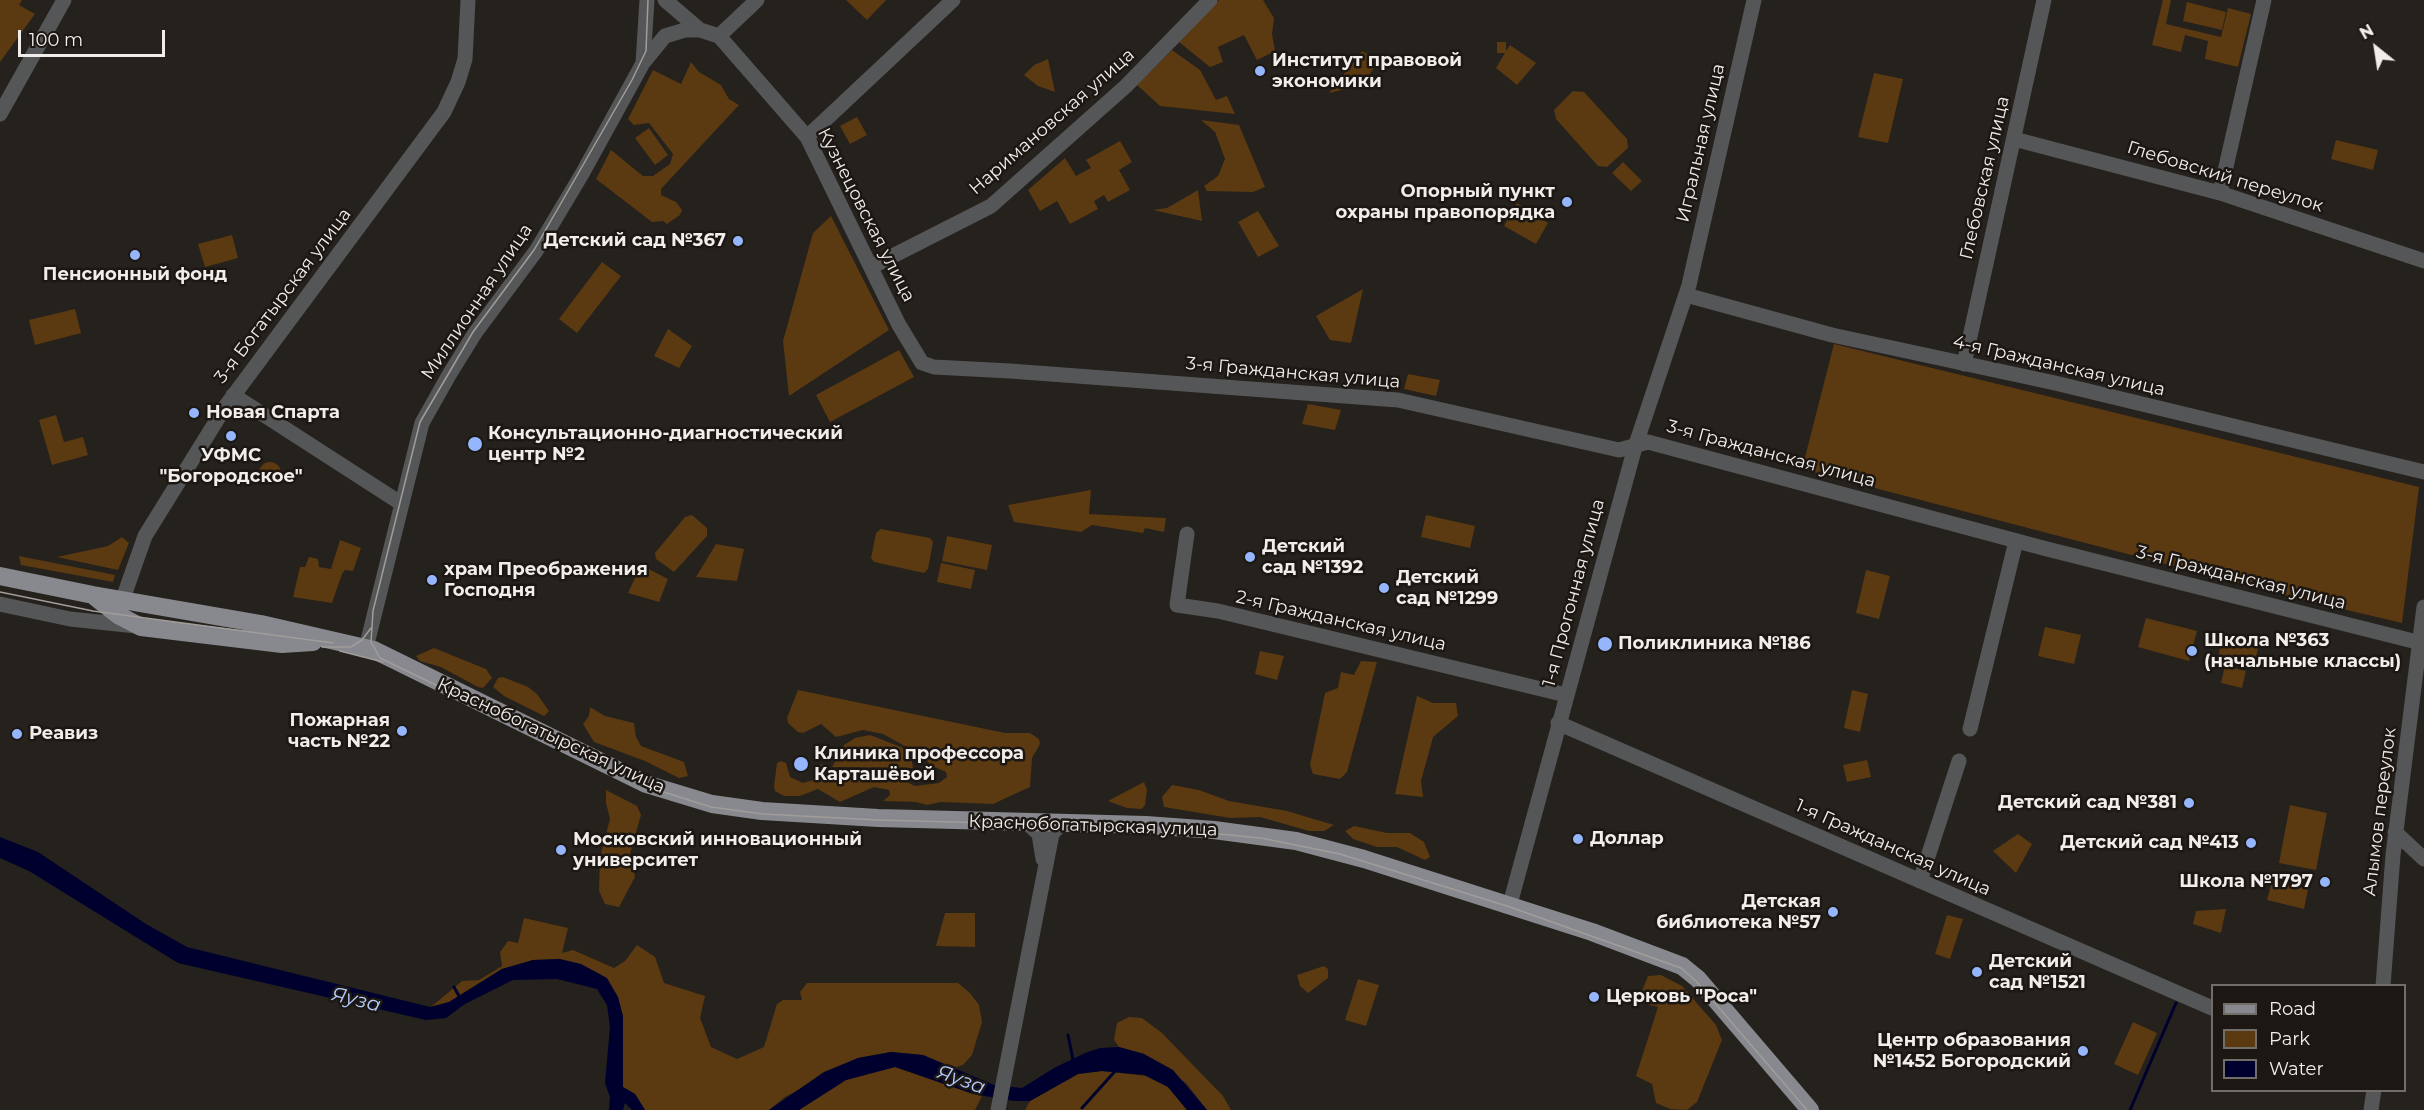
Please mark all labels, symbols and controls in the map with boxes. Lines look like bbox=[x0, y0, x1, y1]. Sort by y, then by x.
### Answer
scale bar bbox=[21, 18, 168, 56]
north arrow bbox=[2346, 18, 2406, 78]
text: N bbox=[2356, 21, 2377, 43]
text: 100 m bbox=[29, 29, 83, 51]
street label: Наримановская улица bbox=[965, 44, 1139, 200]
place label: Институт правовой экономики bbox=[1272, 50, 1462, 92]
street label: Игральная улица bbox=[1672, 62, 1730, 224]
marker: Институт правовой экономики bbox=[1253, 64, 1267, 78]
street label: Глебовская улица bbox=[1956, 94, 2014, 262]
street label: Кузнецовская улица bbox=[813, 124, 919, 306]
street label: Глебовский переулок bbox=[2124, 137, 2326, 217]
place label: Опорный пункт охраны правопорядка bbox=[1336, 181, 1555, 224]
marker: Опорный пункт охраны правопорядка bbox=[1560, 195, 1574, 209]
street label: 3-я Богатырская улица bbox=[210, 204, 356, 388]
street label: Миллионная улица bbox=[417, 220, 537, 384]
place label: Детский сад №367 bbox=[543, 230, 726, 252]
marker: Детский сад №367 bbox=[731, 234, 745, 248]
marker: Пенсионный фонд bbox=[128, 248, 142, 262]
place label: Пенсионный фонд bbox=[43, 264, 227, 286]
street label: 4-я Гражданская улица bbox=[1951, 331, 2167, 401]
street label: 3-я Гражданская улица bbox=[1185, 353, 1401, 393]
place label: Новая Спарта bbox=[206, 402, 340, 424]
marker: Новая Спарта bbox=[187, 406, 201, 420]
street label: 3-я Гражданская улица bbox=[1664, 416, 1878, 492]
place label: Консультационно-диагностический центр №2 bbox=[488, 423, 843, 466]
marker: УФМС "Богородское" bbox=[224, 429, 238, 443]
marker: Консультационно-диагностический центр №2 bbox=[466, 435, 484, 453]
place label: УФМС "Богородское" bbox=[159, 445, 303, 488]
street label: 1-я Прогонная улица bbox=[1539, 497, 1609, 689]
place label: Детский сад №1392 bbox=[1262, 536, 1363, 578]
street label: 3-я Гражданская улица bbox=[2134, 542, 2348, 614]
marker: Детский сад №1392 bbox=[1243, 550, 1257, 564]
place label: храм Преображения Господня bbox=[444, 559, 648, 602]
place label: Детский сад №1299 bbox=[1396, 567, 1498, 610]
marker: храм Преображения Господня bbox=[425, 573, 439, 587]
marker: Детский сад №1299 bbox=[1377, 581, 1391, 595]
street label: 2-я Гражданская улица bbox=[1234, 586, 1448, 656]
place label: Школа №363 (начальные классы) bbox=[2204, 630, 2401, 672]
place label: Поликлиника №186 bbox=[1618, 633, 1811, 655]
marker: Поликлиника №186 bbox=[1596, 635, 1614, 653]
marker: Школа №363 (начальные классы) bbox=[2185, 644, 2199, 658]
street label: Краснобогатырская улица bbox=[434, 674, 668, 798]
place label: Пожарная часть №22 bbox=[288, 710, 390, 752]
place label: Реавиз bbox=[29, 723, 98, 745]
marker: Пожарная часть №22 bbox=[395, 724, 409, 738]
street label: Алымов переулок bbox=[2359, 726, 2401, 898]
marker: Реавиз bbox=[10, 727, 24, 741]
place label: Клиника профессора Карташёвой bbox=[814, 743, 1024, 786]
marker: Клиника профессора Карташёвой bbox=[792, 755, 810, 773]
place label: Детский сад №381 bbox=[1998, 792, 2177, 814]
street label: 1-я Гражданская улица bbox=[1792, 795, 1994, 901]
marker: Детский сад №381 bbox=[2182, 796, 2196, 810]
street label: Краснобогатырская улица bbox=[968, 811, 1218, 841]
place label: Доллар bbox=[1590, 828, 1664, 850]
place label: Московский инновационный университет bbox=[573, 829, 862, 872]
marker: Доллар bbox=[1571, 832, 1585, 846]
place label: Детский сад №413 bbox=[2060, 832, 2239, 854]
marker: Детский сад №413 bbox=[2244, 836, 2258, 850]
marker: Московский инновационный университет bbox=[554, 843, 568, 857]
place label: Школа №1797 bbox=[2179, 871, 2313, 893]
marker: Школа №1797 bbox=[2318, 875, 2332, 889]
place label: Детская библиотека №57 bbox=[1656, 891, 1821, 934]
marker: Детская библиотека №57 bbox=[1826, 905, 1840, 919]
place label: Детский сад №1521 bbox=[1989, 951, 2086, 994]
marker: Детский сад №1521 bbox=[1970, 965, 1984, 979]
water label: Яуза bbox=[329, 982, 383, 1018]
legend bbox=[2211, 984, 2406, 1092]
place label: Церковь "Роса" bbox=[1606, 986, 1757, 1008]
marker: Церковь "Роса" bbox=[1587, 990, 1601, 1004]
text: Road bbox=[2269, 998, 2316, 1020]
text: Park bbox=[2269, 1028, 2310, 1050]
place label: Центр образования №1452 Богородский bbox=[1873, 1030, 2071, 1072]
marker: Центр образования №1452 Богородский bbox=[2076, 1044, 2090, 1058]
text: Water bbox=[2269, 1058, 2324, 1080]
water label: Яуза bbox=[933, 1060, 989, 1100]

